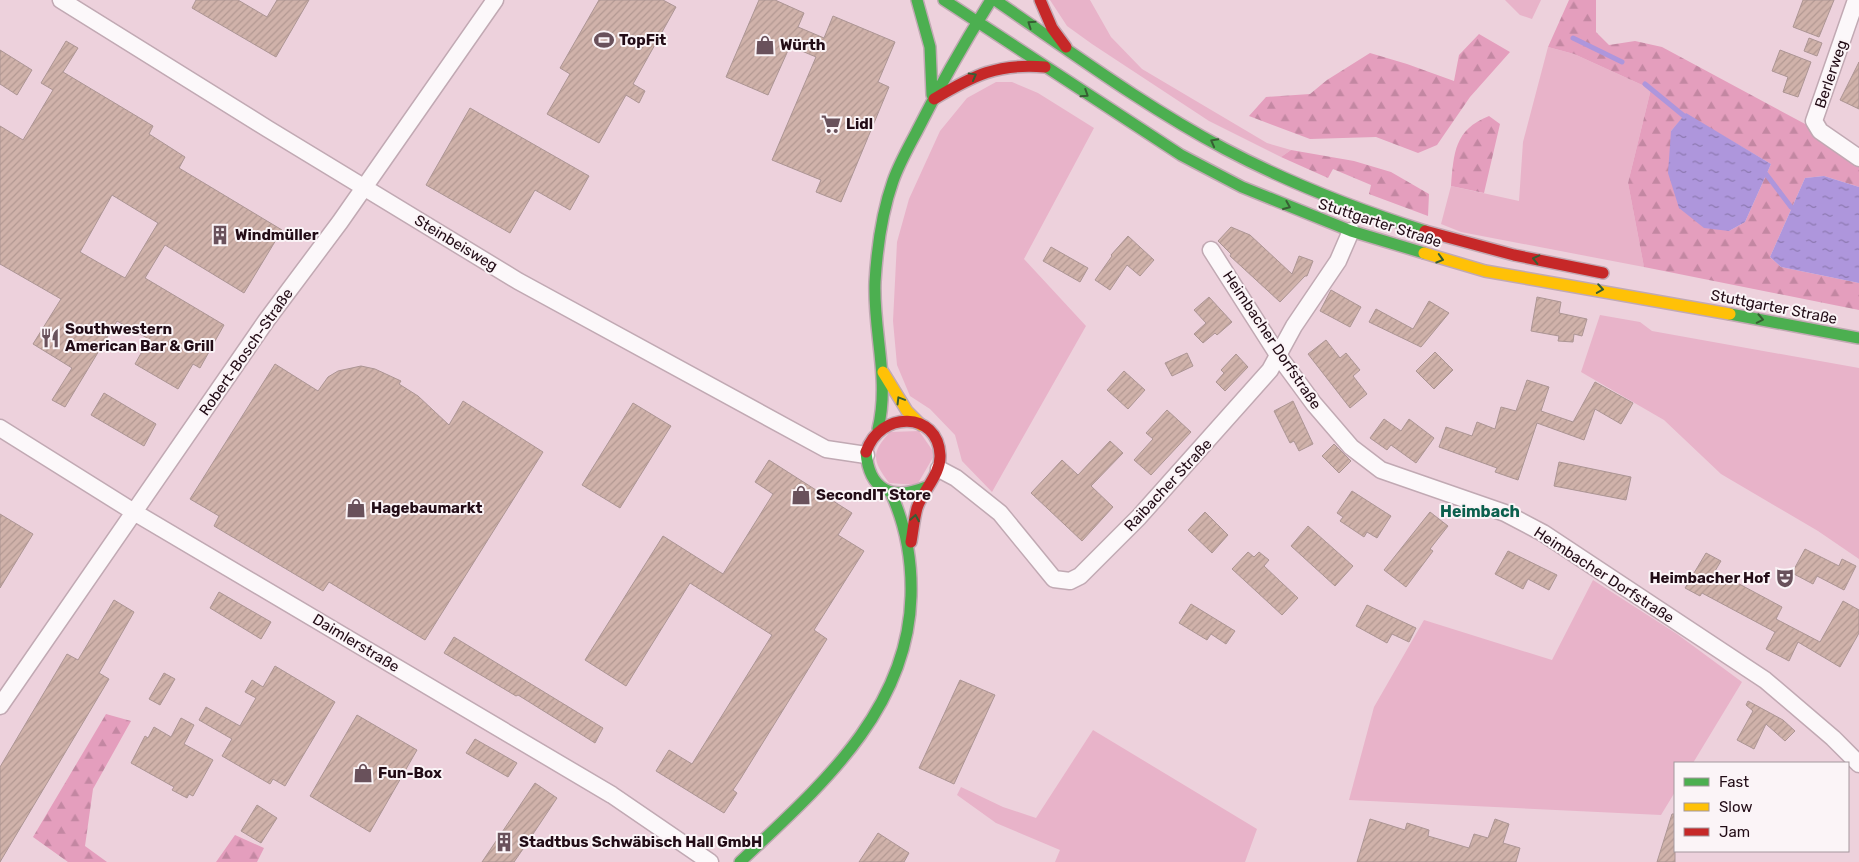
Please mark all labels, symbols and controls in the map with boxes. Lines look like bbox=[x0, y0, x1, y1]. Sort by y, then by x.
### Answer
one-way arrow bbox=[1027, 21, 1036, 30]
sports icon: TopFit bbox=[593, 29, 615, 51]
place label: TopFit bbox=[619, 31, 666, 49]
shop icon: Würth bbox=[754, 34, 776, 56]
place label: Würth bbox=[780, 36, 826, 54]
street label: Berlerweg bbox=[1811, 37, 1851, 111]
one-way arrow bbox=[968, 72, 977, 82]
one-way arrow bbox=[1080, 87, 1089, 97]
supermarket icon: Lidl bbox=[820, 113, 842, 135]
place label: Lidl bbox=[846, 115, 873, 133]
one-way arrow bbox=[1210, 138, 1219, 148]
street label: Stuttgarter Straße bbox=[1316, 195, 1444, 251]
one-way arrow bbox=[1282, 200, 1291, 211]
street label: Steinbeisweg bbox=[411, 211, 501, 275]
building icon: Windmüller bbox=[209, 224, 231, 246]
place label: Windmüller bbox=[235, 226, 319, 244]
one-way arrow bbox=[1436, 253, 1444, 263]
one-way arrow bbox=[1532, 254, 1541, 265]
street label: Heimbacher Dorfstraße bbox=[1219, 267, 1325, 413]
one-way arrow bbox=[1595, 284, 1604, 294]
street label: Robert-Bosch-Straße bbox=[195, 285, 297, 419]
street label: Stuttgarter Straße bbox=[1709, 286, 1839, 328]
one-way arrow bbox=[1755, 314, 1764, 324]
place label: Southwestern American Bar & Grill bbox=[65, 320, 214, 355]
restaurant icon: Southwestern American Bar & Grill bbox=[39, 327, 61, 349]
one-way arrow bbox=[896, 396, 906, 405]
street label: Raibacher Straße bbox=[1120, 435, 1216, 535]
shop icon: SecondIT Store bbox=[790, 484, 812, 506]
place label: SecondIT Store bbox=[816, 486, 931, 504]
shop icon: Hagebaumarkt bbox=[345, 497, 367, 519]
place label: Hagebaumarkt bbox=[371, 499, 483, 517]
district label: Heimbach bbox=[1440, 502, 1520, 521]
one-way arrow bbox=[910, 514, 920, 523]
street label: Heimbacher Dorfstraße bbox=[1531, 523, 1677, 627]
theatre icon: Heimbacher Hof bbox=[1774, 567, 1796, 589]
place label: Heimbacher Hof bbox=[1649, 569, 1770, 587]
street label: Daimlerstraße bbox=[309, 610, 403, 676]
shop icon: Fun-Box bbox=[352, 762, 374, 784]
legend bbox=[1674, 762, 1849, 852]
place label: Fun-Box bbox=[378, 764, 442, 782]
text: Fast bbox=[1719, 773, 1749, 791]
text: Slow bbox=[1719, 798, 1752, 816]
text: Jam bbox=[1719, 823, 1750, 841]
building icon: Stadtbus Schwäbisch Hall GmbH bbox=[493, 831, 515, 853]
place label: Stadtbus Schwäbisch Hall GmbH bbox=[519, 833, 762, 851]

